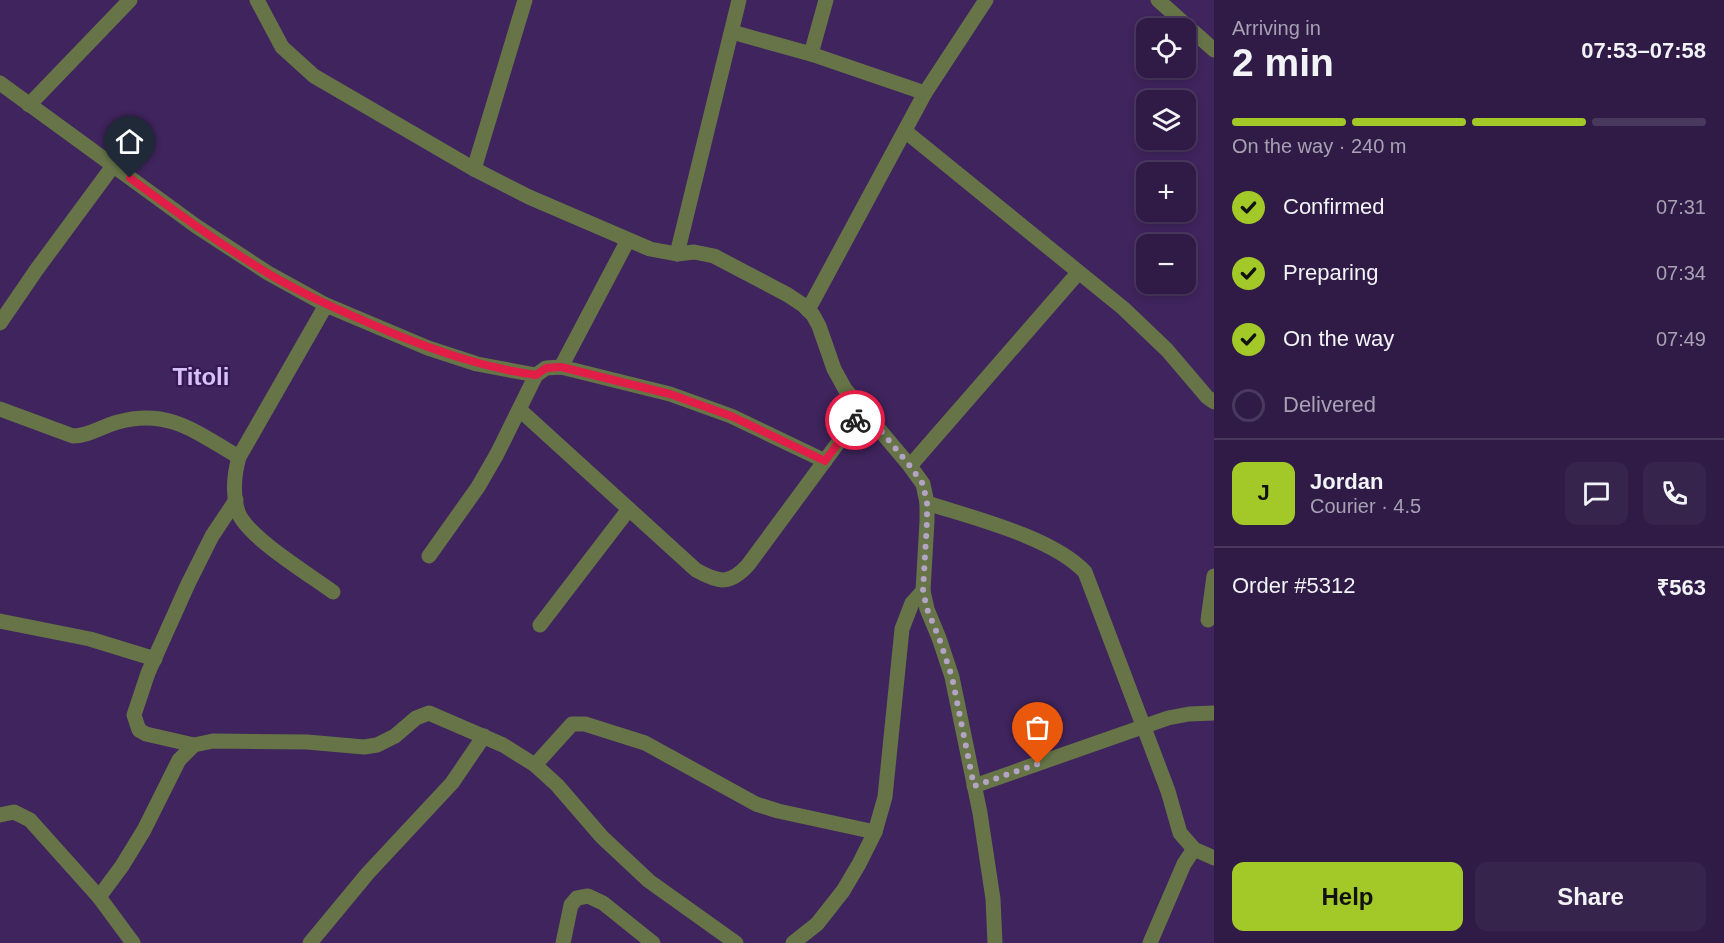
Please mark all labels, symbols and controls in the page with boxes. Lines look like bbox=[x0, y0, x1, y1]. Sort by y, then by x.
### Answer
text: Arriving in bbox=[1232, 17, 1321, 39]
map controls bbox=[1136, 18, 1196, 294]
button: locate bbox=[1136, 18, 1196, 78]
text: 07:53–07:58 bbox=[1581, 38, 1706, 63]
text: 2 min bbox=[1232, 41, 1334, 84]
button: layers bbox=[1136, 90, 1196, 150]
pin bbox=[104, 116, 155, 178]
icon: home bbox=[113, 125, 146, 158]
text: On the way · 240 m bbox=[1232, 135, 1407, 157]
button: + bbox=[1136, 162, 1196, 222]
icon: check bbox=[1232, 191, 1265, 224]
text: Confirmed bbox=[1283, 194, 1384, 219]
text: 07:31 bbox=[1656, 196, 1706, 218]
button: − bbox=[1136, 234, 1196, 294]
icon: check bbox=[1232, 257, 1265, 290]
text: Preparing bbox=[1283, 260, 1378, 285]
text: 07:34 bbox=[1656, 262, 1706, 284]
icon: check bbox=[1232, 323, 1265, 356]
text: On the way bbox=[1283, 326, 1394, 351]
text: 07:49 bbox=[1656, 328, 1706, 350]
district label: Titoli bbox=[173, 363, 229, 390]
courier bbox=[825, 390, 885, 450]
text: Delivered bbox=[1283, 392, 1376, 417]
icon: bike bbox=[839, 404, 872, 437]
button: chat bbox=[1565, 462, 1628, 525]
button: phone bbox=[1643, 462, 1706, 525]
text: Jordan bbox=[1310, 469, 1383, 494]
text: J bbox=[1257, 480, 1270, 505]
text: Courier · 4.5 bbox=[1310, 495, 1421, 517]
text: Order #5312 bbox=[1232, 573, 1356, 598]
text: ₹563 bbox=[1657, 575, 1706, 600]
pin bbox=[1012, 702, 1063, 764]
icon: bag bbox=[1021, 711, 1054, 744]
button: Help bbox=[1232, 862, 1463, 931]
button: Share bbox=[1475, 862, 1706, 931]

